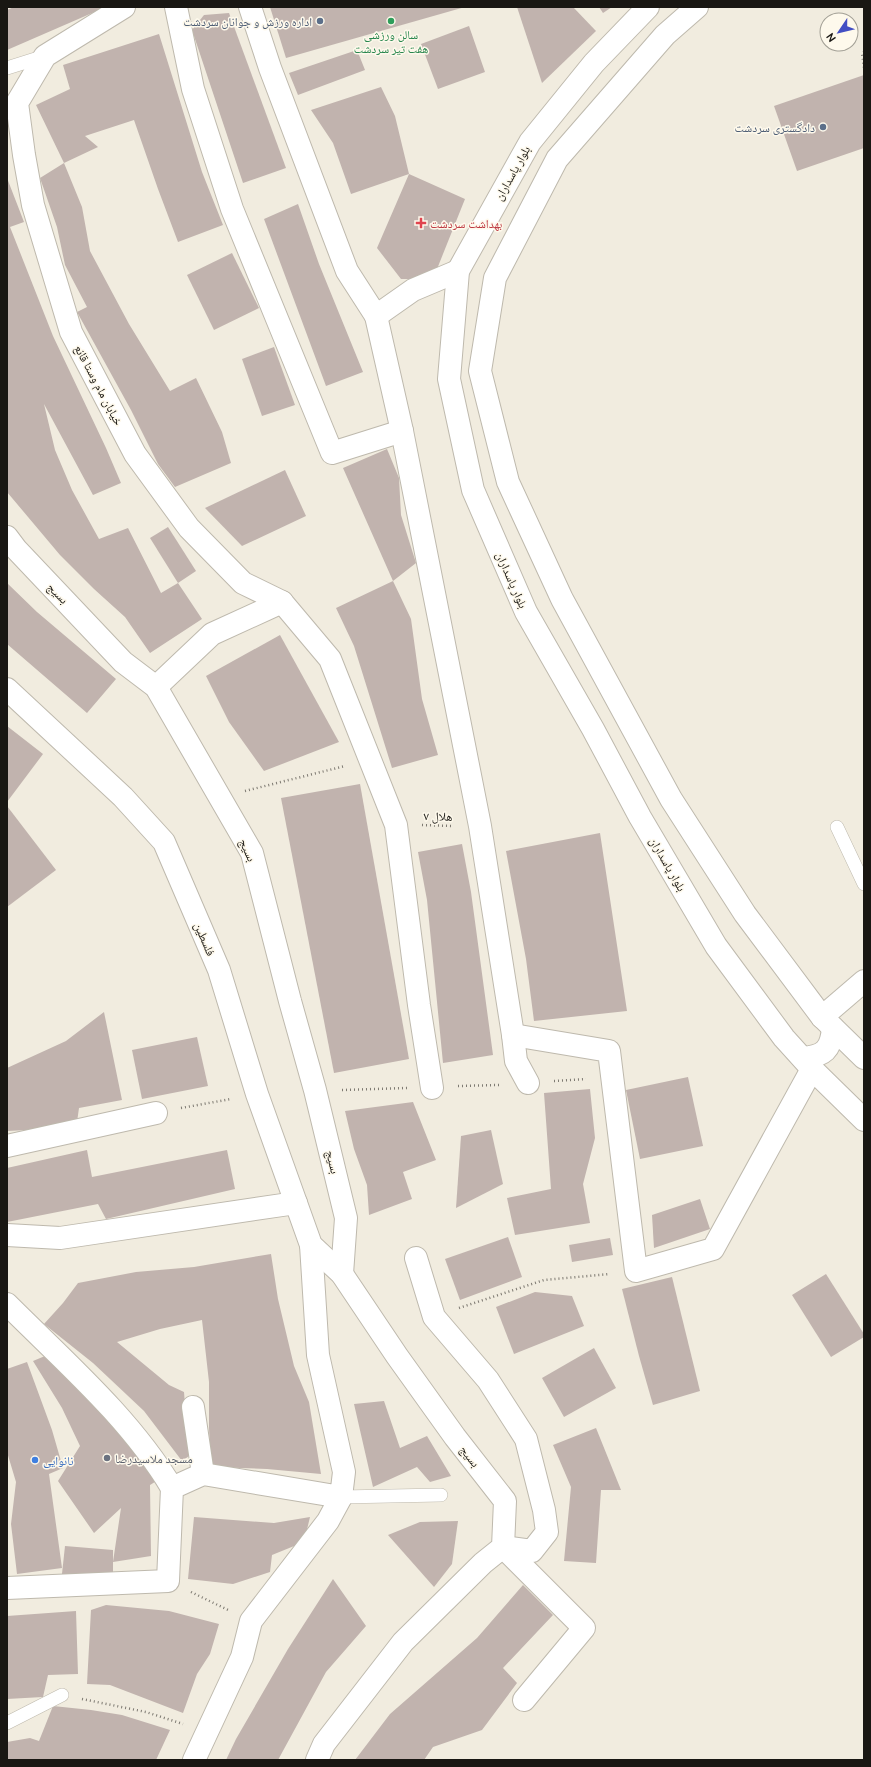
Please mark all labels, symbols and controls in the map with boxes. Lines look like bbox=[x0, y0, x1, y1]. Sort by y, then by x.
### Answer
north arrow bbox=[819, 12, 859, 52]
place label: اداره ورزش و جوانان سردشت bbox=[183, 15, 312, 29]
marker: اداره ورزش و جوانان سردشت bbox=[315, 16, 325, 26]
marker: سالن ورزشی هفت تیر سردشت bbox=[386, 16, 396, 26]
place label: سالن ورزشی هفت تیر سردشت bbox=[354, 28, 428, 56]
text: N bbox=[824, 31, 838, 45]
place label: دادگستری سردشت bbox=[735, 121, 815, 135]
marker: دادگستری سردشت bbox=[818, 122, 828, 132]
street label: بلوار پاسداران bbox=[492, 144, 533, 203]
marker: بهداشت سردشت bbox=[415, 217, 427, 229]
place label: بهداشت سردشت bbox=[430, 217, 502, 231]
street label: خیابان مام وستا قانع bbox=[71, 343, 126, 429]
street label: بلوار پاسداران bbox=[493, 550, 530, 611]
street label: بسیج bbox=[44, 580, 71, 607]
street label: هلال ۷ bbox=[424, 809, 452, 824]
street label: بلوار پاسداران bbox=[646, 835, 689, 894]
street label: بسیج bbox=[236, 837, 259, 864]
street label: فلسطین bbox=[191, 920, 218, 958]
street label: بسیج bbox=[323, 1149, 342, 1175]
street label: بسیج bbox=[457, 1443, 482, 1470]
place label: مسجد ملاسیدرضا bbox=[115, 1452, 193, 1466]
marker: مسجد ملاسیدرضا bbox=[102, 1453, 112, 1463]
place label: نانوایی bbox=[43, 1454, 73, 1468]
marker: نانوایی bbox=[30, 1455, 40, 1465]

